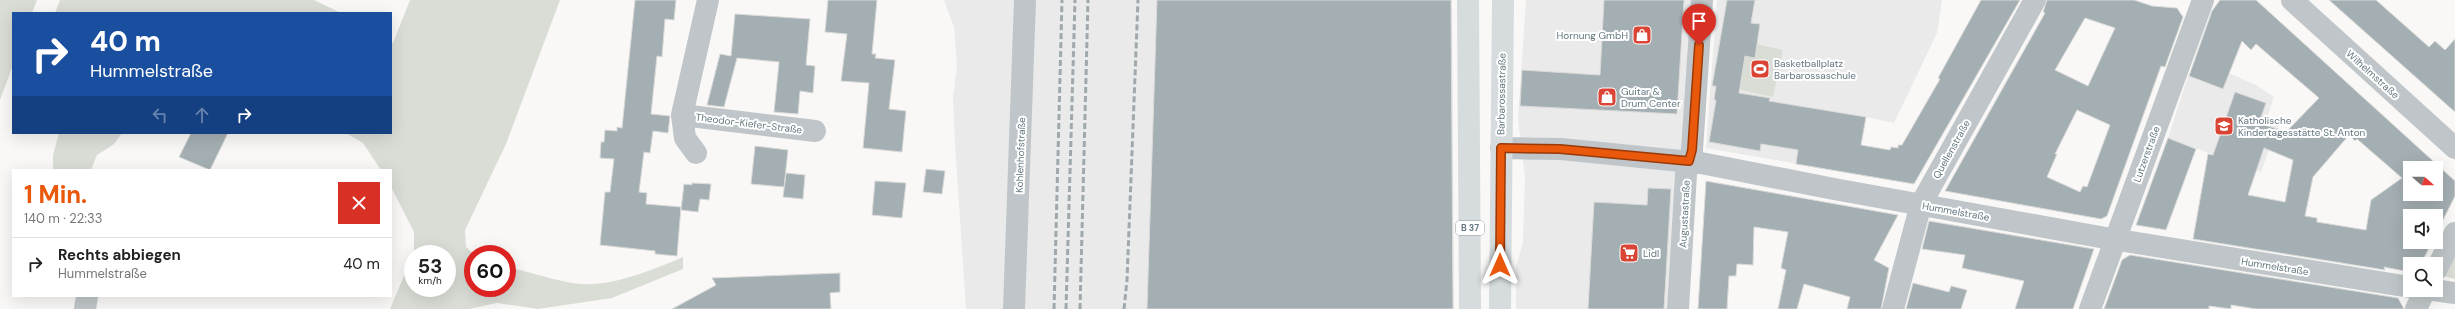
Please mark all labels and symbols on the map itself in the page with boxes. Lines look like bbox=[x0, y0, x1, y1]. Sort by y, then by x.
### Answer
pin bbox=[1682, 4, 1716, 45]
shop icon: Hornung GmbH bbox=[1631, 24, 1653, 46]
place label: Hornung GmbH bbox=[1557, 29, 1628, 42]
street label: Wilhelmstraße bbox=[2343, 47, 2402, 102]
street label: Barbarossastraße bbox=[1494, 53, 1509, 135]
place label: Basketballplatz Barbarossaschule bbox=[1774, 57, 1856, 82]
sports icon: Basketballplatz Barbarossaschule bbox=[1749, 58, 1771, 80]
place label: Guitar & Drum Center bbox=[1621, 85, 1681, 110]
shop icon: Guitar & Drum Center bbox=[1596, 86, 1618, 108]
street label: Theodor-Kiefer-Straße bbox=[695, 111, 803, 137]
place label: Katholische Kindertagesstätte St. Anton bbox=[2238, 114, 2366, 139]
school or university icon: Katholische Kindertagesstätte St. Anton bbox=[2213, 115, 2235, 137]
street label: Kohlenhofstraße bbox=[1013, 117, 1028, 193]
street label: Quellenstraße bbox=[1930, 117, 1973, 181]
street label: Lutzerstraße bbox=[2130, 124, 2163, 184]
north arrow bbox=[2403, 161, 2443, 201]
street label: Augustastraße bbox=[1676, 180, 1693, 248]
street label: Hummelstraße bbox=[1921, 199, 1991, 224]
road number: B 37 bbox=[1456, 221, 1484, 235]
supermarket icon: Lidl bbox=[1618, 242, 1640, 264]
position arrow bbox=[1479, 244, 1521, 286]
speed limit sign: 60 bbox=[464, 245, 516, 297]
place label: Lidl bbox=[1643, 247, 1659, 260]
street label: Hummelstraße bbox=[2240, 255, 2310, 278]

